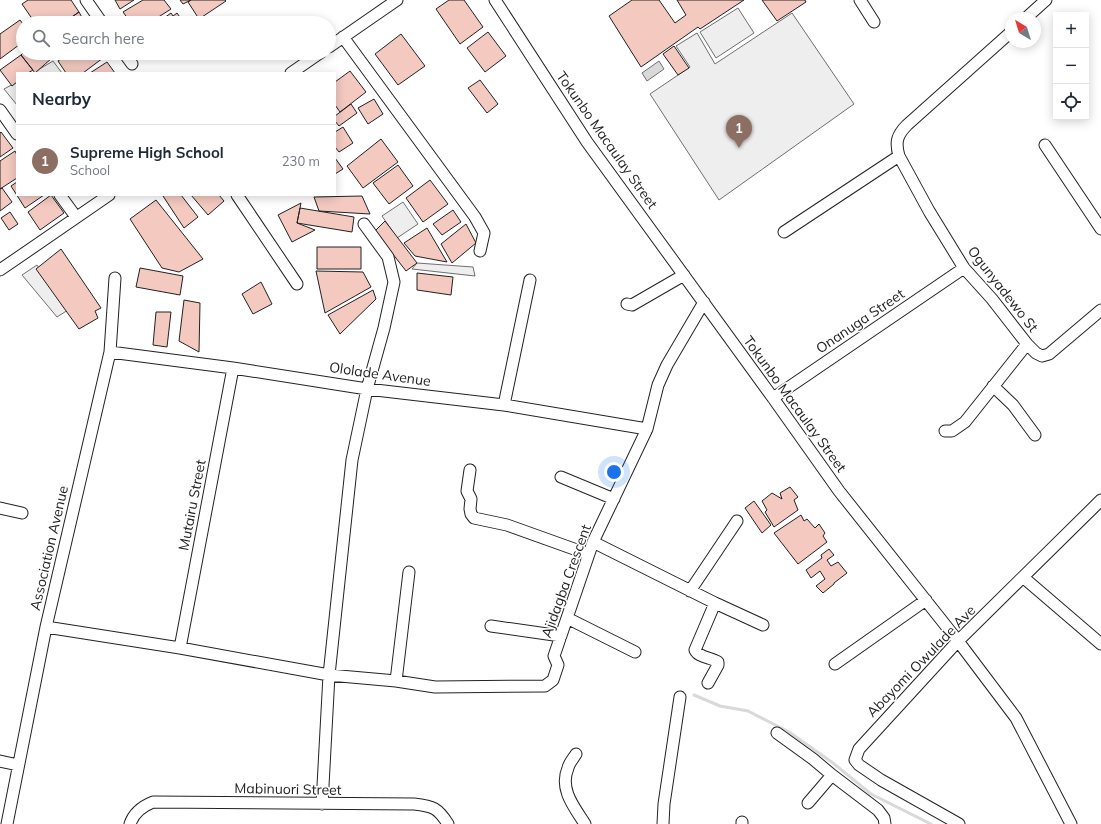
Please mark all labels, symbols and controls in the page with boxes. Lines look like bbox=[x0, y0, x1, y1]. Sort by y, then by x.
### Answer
north arrow bbox=[1005, 12, 1041, 48]
map controls bbox=[1053, 12, 1089, 120]
button: + bbox=[1053, 12, 1089, 48]
search box bbox=[16, 16, 336, 60]
icon: search bbox=[30, 27, 52, 49]
text: Search here bbox=[62, 29, 144, 48]
button: − bbox=[1053, 48, 1089, 84]
street label: Tokunbo Macaulay Street bbox=[553, 68, 662, 212]
button: locate bbox=[1053, 84, 1089, 120]
text: Nearby bbox=[32, 88, 91, 109]
pin: 1 bbox=[726, 115, 752, 148]
text: Supreme High School bbox=[70, 143, 224, 162]
text: 1 bbox=[41, 153, 49, 169]
text: 230 m bbox=[282, 153, 320, 169]
text: School bbox=[70, 162, 110, 178]
street label: Ogunyadewo St bbox=[964, 242, 1042, 336]
street label: Onanuga Street bbox=[812, 285, 908, 357]
street label: Tokunbo Macaulay Street bbox=[739, 332, 851, 476]
street label: Ololade Avenue bbox=[328, 358, 432, 390]
street label: Mutairu Street bbox=[174, 458, 210, 552]
your location bbox=[604, 462, 624, 482]
street label: Association Avenue bbox=[26, 484, 72, 612]
street label: Ajidagba Crescent bbox=[537, 522, 595, 640]
street label: Abayomi Owulade Ave bbox=[863, 601, 979, 721]
street label: Mabinuori Street bbox=[234, 779, 342, 799]

